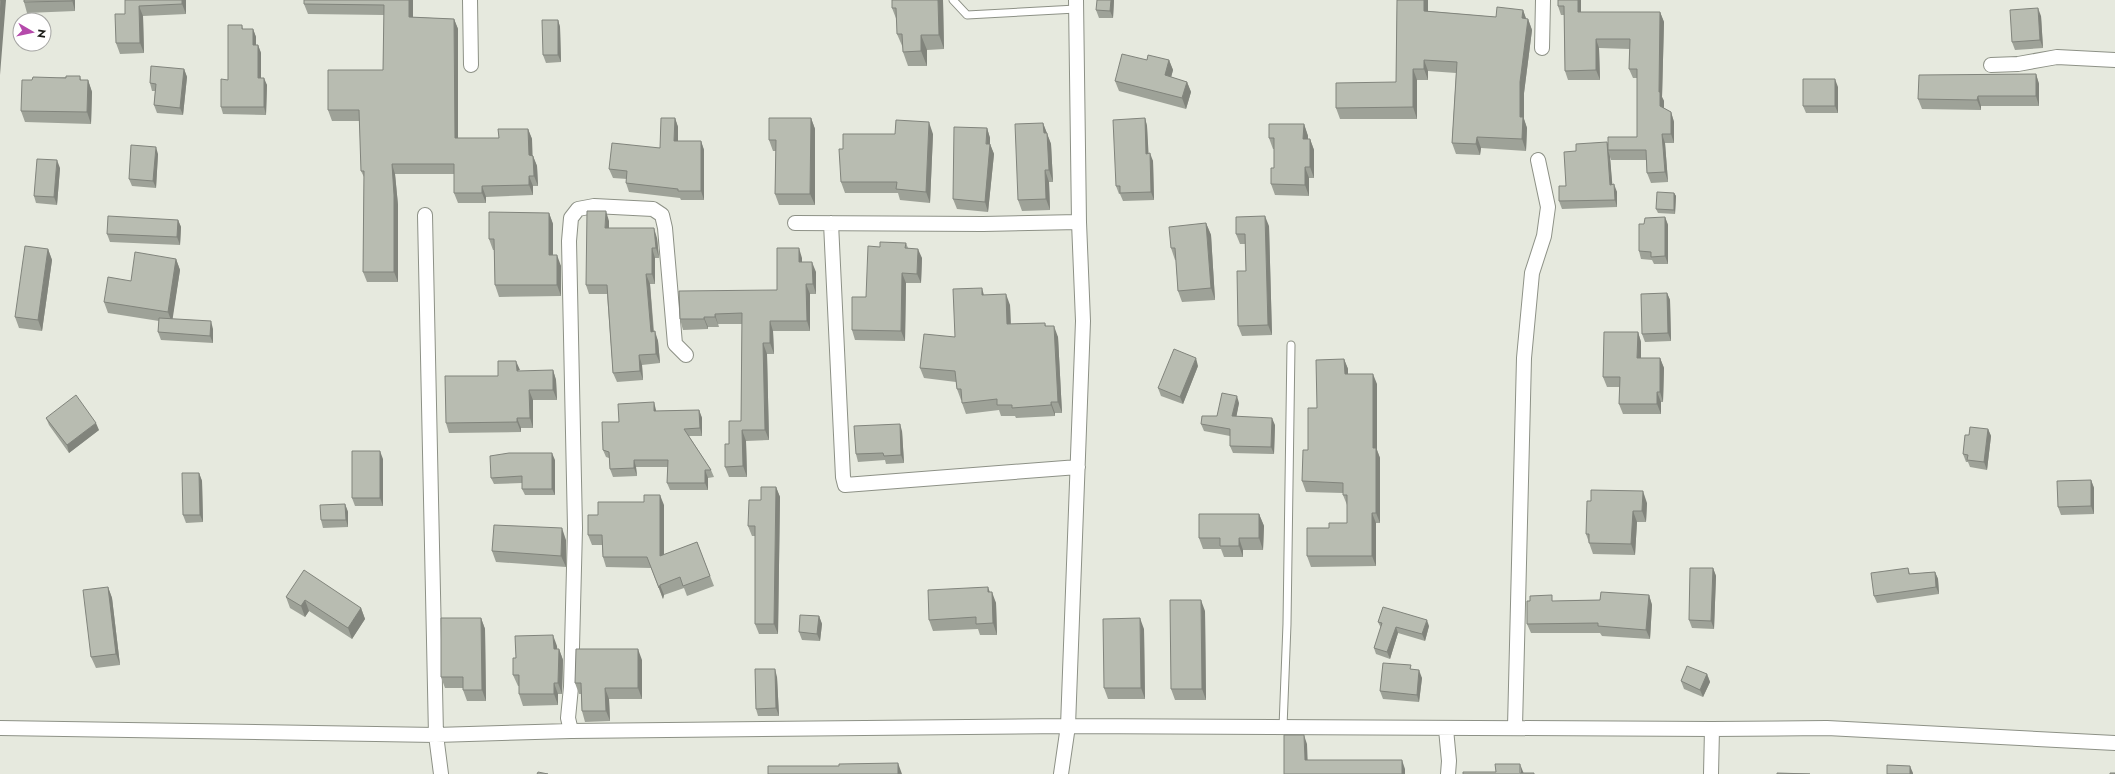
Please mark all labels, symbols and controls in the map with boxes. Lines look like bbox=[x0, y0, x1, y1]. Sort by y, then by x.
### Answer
north arrow bbox=[12, 12, 52, 52]
text: N bbox=[33, 28, 50, 39]

